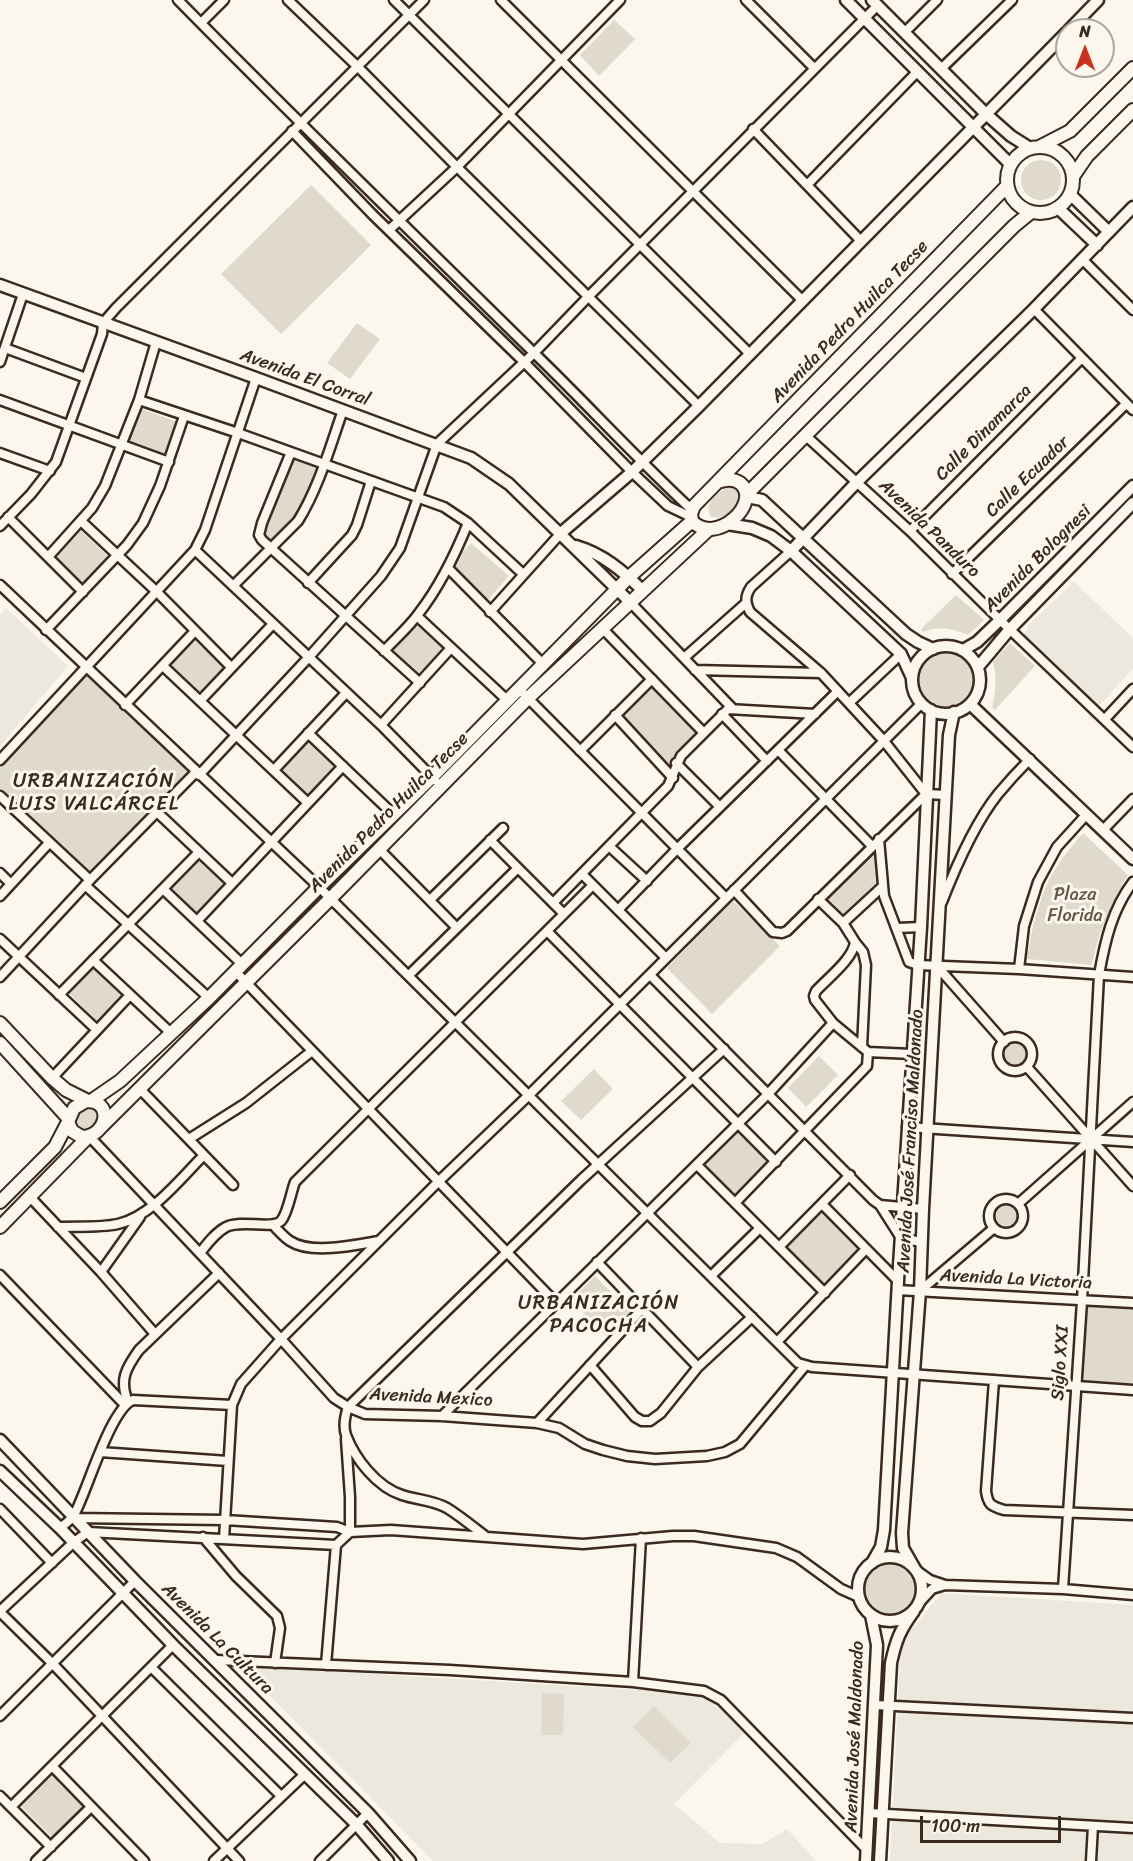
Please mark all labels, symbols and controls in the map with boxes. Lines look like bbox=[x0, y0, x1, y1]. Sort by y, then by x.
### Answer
text: N bbox=[1079, 17, 1091, 46]
north arrow bbox=[1055, 18, 1115, 78]
street label: Avenida Pedro Huilca Tecse bbox=[767, 236, 933, 408]
street label: Avenida El Corral bbox=[237, 345, 373, 411]
street label: Calle Dinamarca bbox=[931, 380, 1037, 486]
street label: Calle Ecuador bbox=[982, 432, 1074, 522]
street label: Avenida Panduro bbox=[874, 475, 984, 583]
street label: Avenida Bolognesi bbox=[980, 501, 1096, 617]
street label: Avenida Pedro Huilca Tecse bbox=[304, 728, 474, 898]
district label: URBANIZACIÓN LUIS VALCÁRCEL bbox=[10, 770, 178, 817]
park label: Plaza Florida bbox=[1048, 884, 1102, 926]
street label: Avenida José Franciso Maldonado bbox=[893, 1009, 929, 1273]
street label: Avenida La Victoria bbox=[939, 1265, 1093, 1295]
district label: URBANIZACIÓN PACOCHA bbox=[520, 1292, 678, 1339]
street label: Siglo XXI bbox=[1048, 1325, 1074, 1401]
street label: Avenida Mexico bbox=[369, 1384, 493, 1412]
street label: Avenida La Cultura bbox=[157, 1579, 277, 1699]
street label: Avenida José Maldonado bbox=[841, 1641, 869, 1833]
scale bar bbox=[923, 1804, 1064, 1842]
text: 100 m bbox=[931, 1810, 980, 1842]

